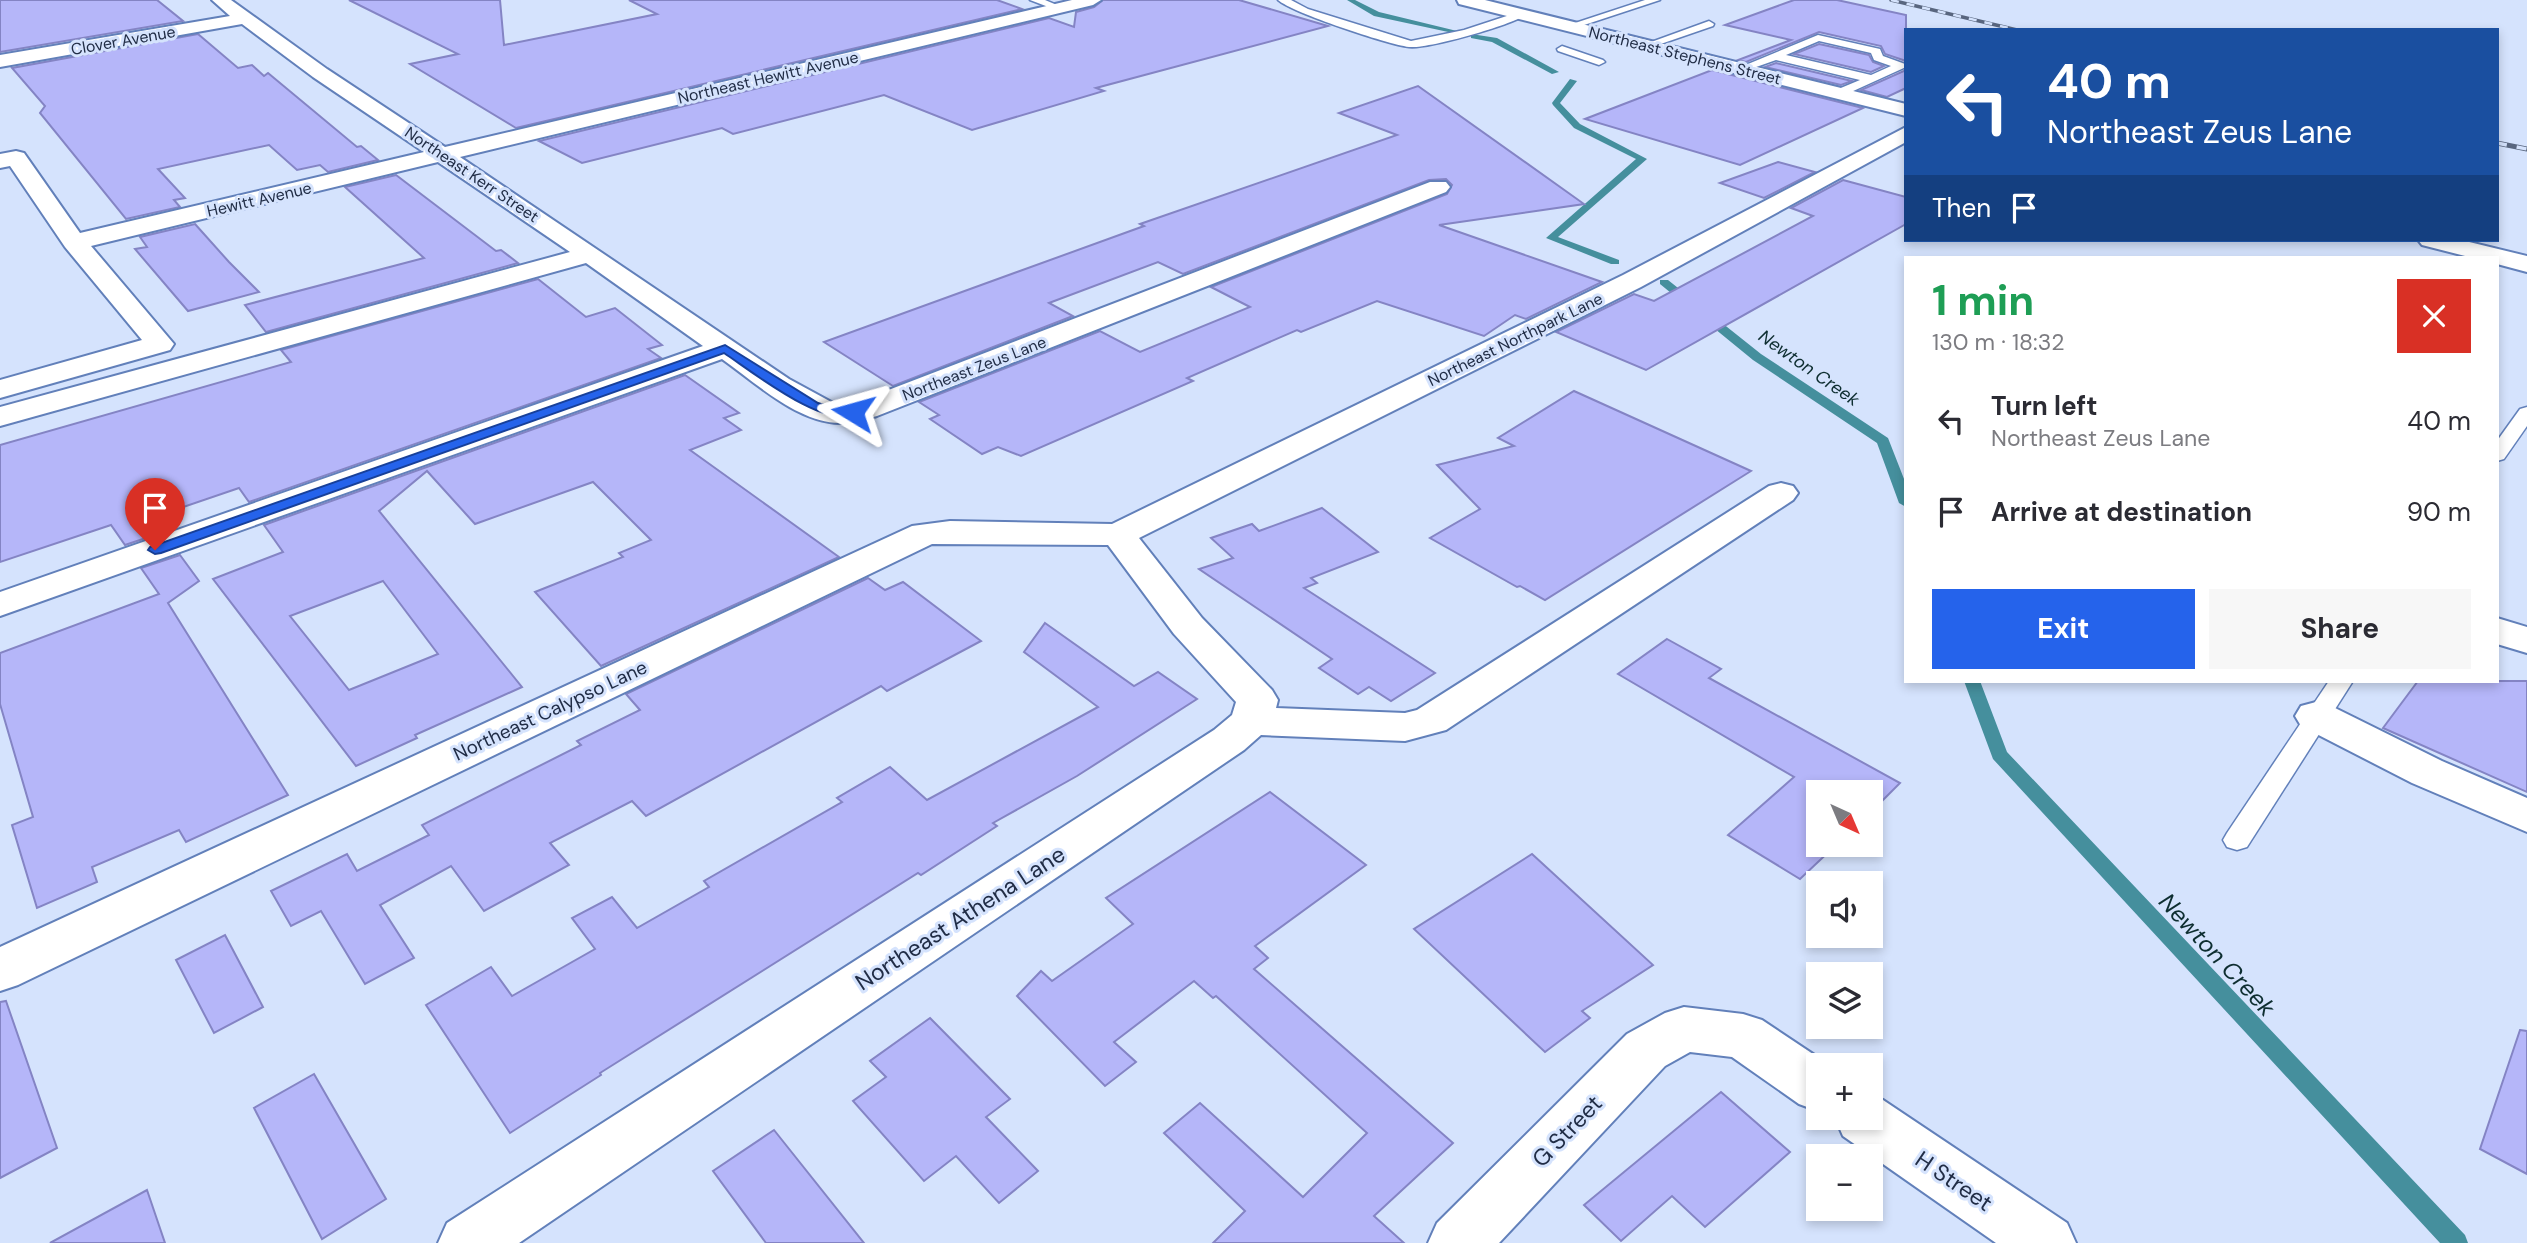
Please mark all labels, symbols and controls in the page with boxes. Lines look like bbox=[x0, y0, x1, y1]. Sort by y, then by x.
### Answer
street label: Clover Avenue bbox=[69, 21, 177, 60]
street label: Northeast Stephens Street bbox=[1587, 21, 1783, 90]
street label: Northeast Hewitt Avenue bbox=[676, 46, 861, 109]
text: 40 m bbox=[2047, 49, 2171, 113]
icon: left bbox=[1932, 56, 2023, 147]
text: Northeast Zeus Lane bbox=[2047, 111, 2352, 153]
street label: Northeast Kerr Street bbox=[401, 122, 543, 227]
street label: Hewitt Avenue bbox=[205, 177, 314, 222]
icon: arrive bbox=[2005, 189, 2043, 227]
text: Then bbox=[1932, 191, 1991, 225]
text: 1 min bbox=[1932, 273, 2034, 328]
button: close bbox=[2397, 279, 2471, 353]
street label: Northeast Northpark Lane bbox=[1424, 288, 1606, 391]
water label: Newton Creek bbox=[1754, 324, 1865, 412]
text: 130 m · 18:32 bbox=[1932, 327, 2065, 357]
street label: Northeast Zeus Lane bbox=[899, 331, 1049, 406]
position arrow bbox=[816, 375, 890, 449]
text: Turn left bbox=[1991, 389, 2098, 423]
icon: left bbox=[1932, 402, 1970, 440]
text: 40 m bbox=[2407, 404, 2471, 438]
text: Northeast Zeus Lane bbox=[1991, 423, 2210, 453]
pin bbox=[125, 478, 185, 550]
icon: arrive bbox=[136, 489, 174, 527]
icon: arrive bbox=[1932, 493, 1970, 531]
text: Arrive at destination bbox=[1991, 495, 2252, 529]
text: 90 m bbox=[2407, 495, 2471, 529]
button: Exit bbox=[1932, 589, 2195, 669]
button: Share bbox=[2209, 589, 2471, 669]
street label: Northeast Calypso Lane bbox=[449, 655, 651, 766]
north arrow bbox=[1806, 780, 1883, 858]
map controls bbox=[1806, 780, 1883, 1221]
street label: Northeast Athena Lane bbox=[849, 839, 1071, 997]
button: sound bbox=[1806, 871, 1883, 948]
water label: Newton Creek bbox=[2152, 886, 2283, 1023]
button: layers bbox=[1806, 962, 1883, 1039]
button: + bbox=[1806, 1053, 1883, 1130]
street label: G Street bbox=[1525, 1089, 1609, 1173]
button: − bbox=[1806, 1144, 1883, 1221]
street label: H Street bbox=[1910, 1144, 1998, 1218]

